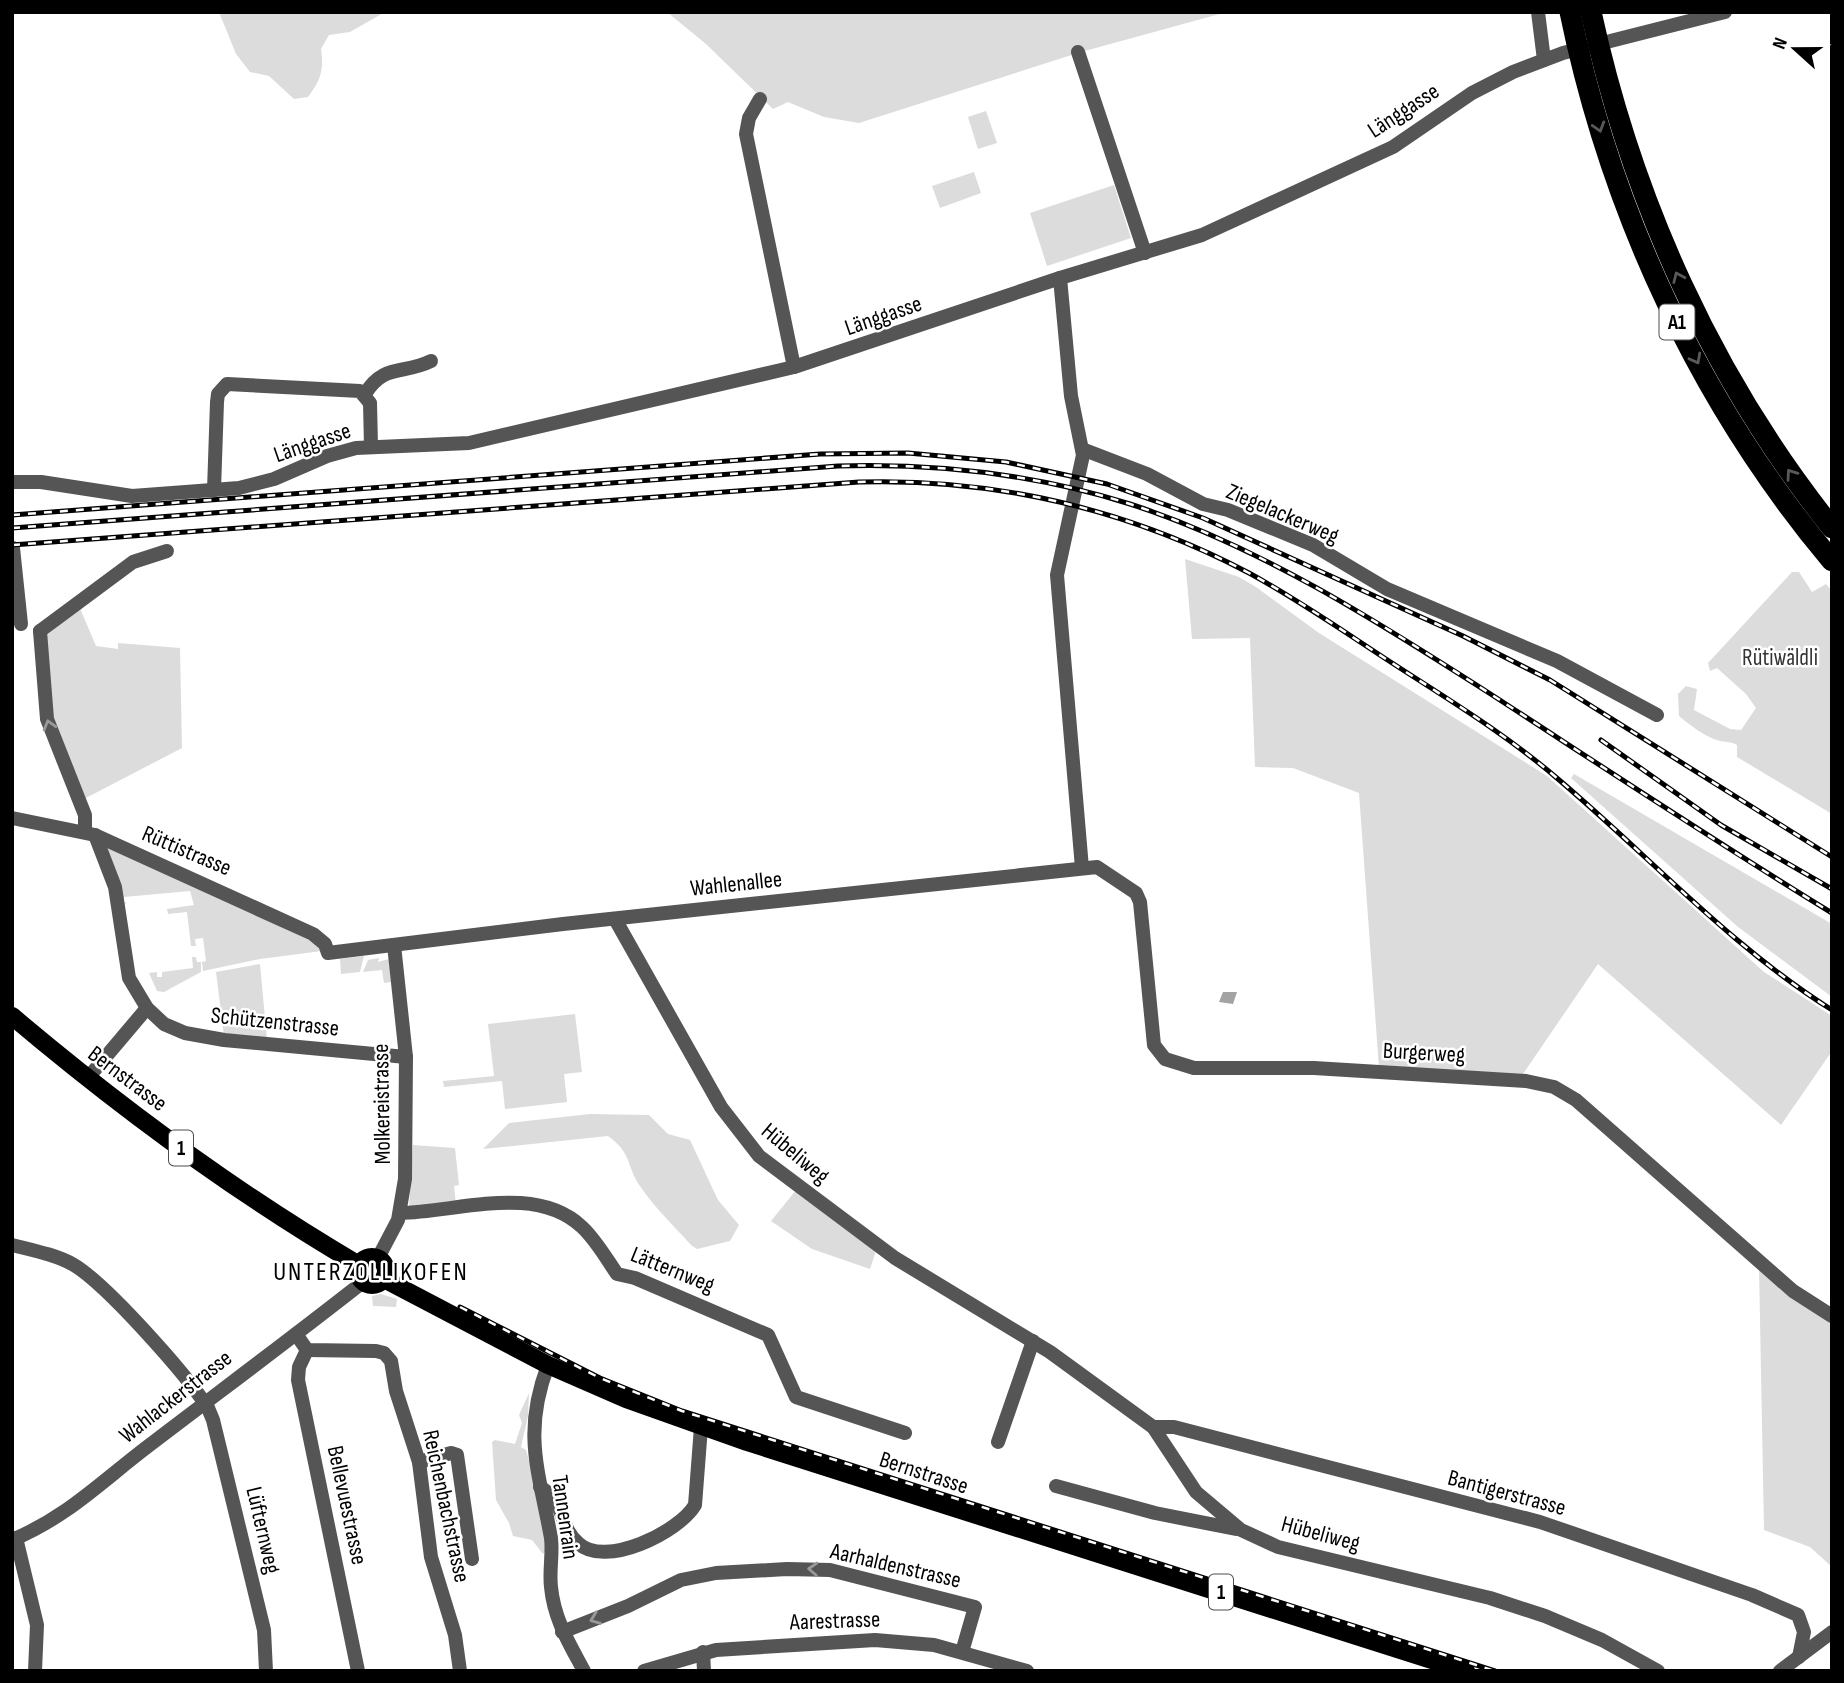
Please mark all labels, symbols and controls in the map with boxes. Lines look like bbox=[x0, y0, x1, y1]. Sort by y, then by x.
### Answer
north arrow bbox=[1760, 14, 1830, 84]
text: N bbox=[1768, 35, 1793, 52]
street label: Länggasse bbox=[1363, 77, 1445, 144]
one-way arrow bbox=[1591, 120, 1606, 132]
one-way arrow bbox=[1672, 271, 1686, 284]
street label: Länggasse bbox=[841, 290, 926, 342]
road number: A1 bbox=[1660, 304, 1694, 340]
one-way arrow bbox=[1688, 352, 1701, 364]
street label: Länggasse bbox=[270, 417, 355, 469]
one-way arrow bbox=[1787, 469, 1799, 482]
street label: Ziegelackerweg bbox=[1222, 478, 1343, 550]
park label: Rütiwäldli bbox=[1742, 644, 1818, 672]
one-way arrow bbox=[43, 719, 58, 731]
street label: Rüttistrasse bbox=[138, 820, 236, 882]
street label: Wahlenallee bbox=[689, 865, 783, 903]
street label: Schützenstrasse bbox=[209, 1001, 340, 1043]
street label: Burgerweg bbox=[1382, 1037, 1466, 1069]
street label: Bernstrasse bbox=[82, 1040, 172, 1118]
street label: Molkereistrasse bbox=[367, 1043, 397, 1165]
street label: Hübeliweg bbox=[756, 1117, 835, 1190]
road number: 1 bbox=[169, 1130, 193, 1166]
street label: Lätternweg bbox=[627, 1240, 719, 1299]
district label: UNTERZOLLIKOFEN bbox=[273, 1257, 469, 1288]
street label: Wahlackerstrasse bbox=[114, 1344, 237, 1449]
street label: Reichenbachstrasse bbox=[416, 1427, 476, 1585]
street label: Bellevuestrasse bbox=[321, 1443, 373, 1567]
street label: Bernstrasse bbox=[876, 1445, 972, 1500]
street label: Bantigerstrasse bbox=[1445, 1464, 1569, 1522]
street label: Tannenrain bbox=[545, 1473, 585, 1561]
street label: Lüfternweg bbox=[239, 1484, 287, 1576]
street label: Hübeliweg bbox=[1278, 1510, 1363, 1558]
street label: Aarhaldenstrasse bbox=[827, 1537, 964, 1595]
one-way arrow bbox=[807, 1562, 818, 1577]
road number: 1 bbox=[1209, 1574, 1233, 1610]
street label: Aarestrasse bbox=[788, 1605, 881, 1637]
one-way arrow bbox=[590, 1611, 602, 1625]

